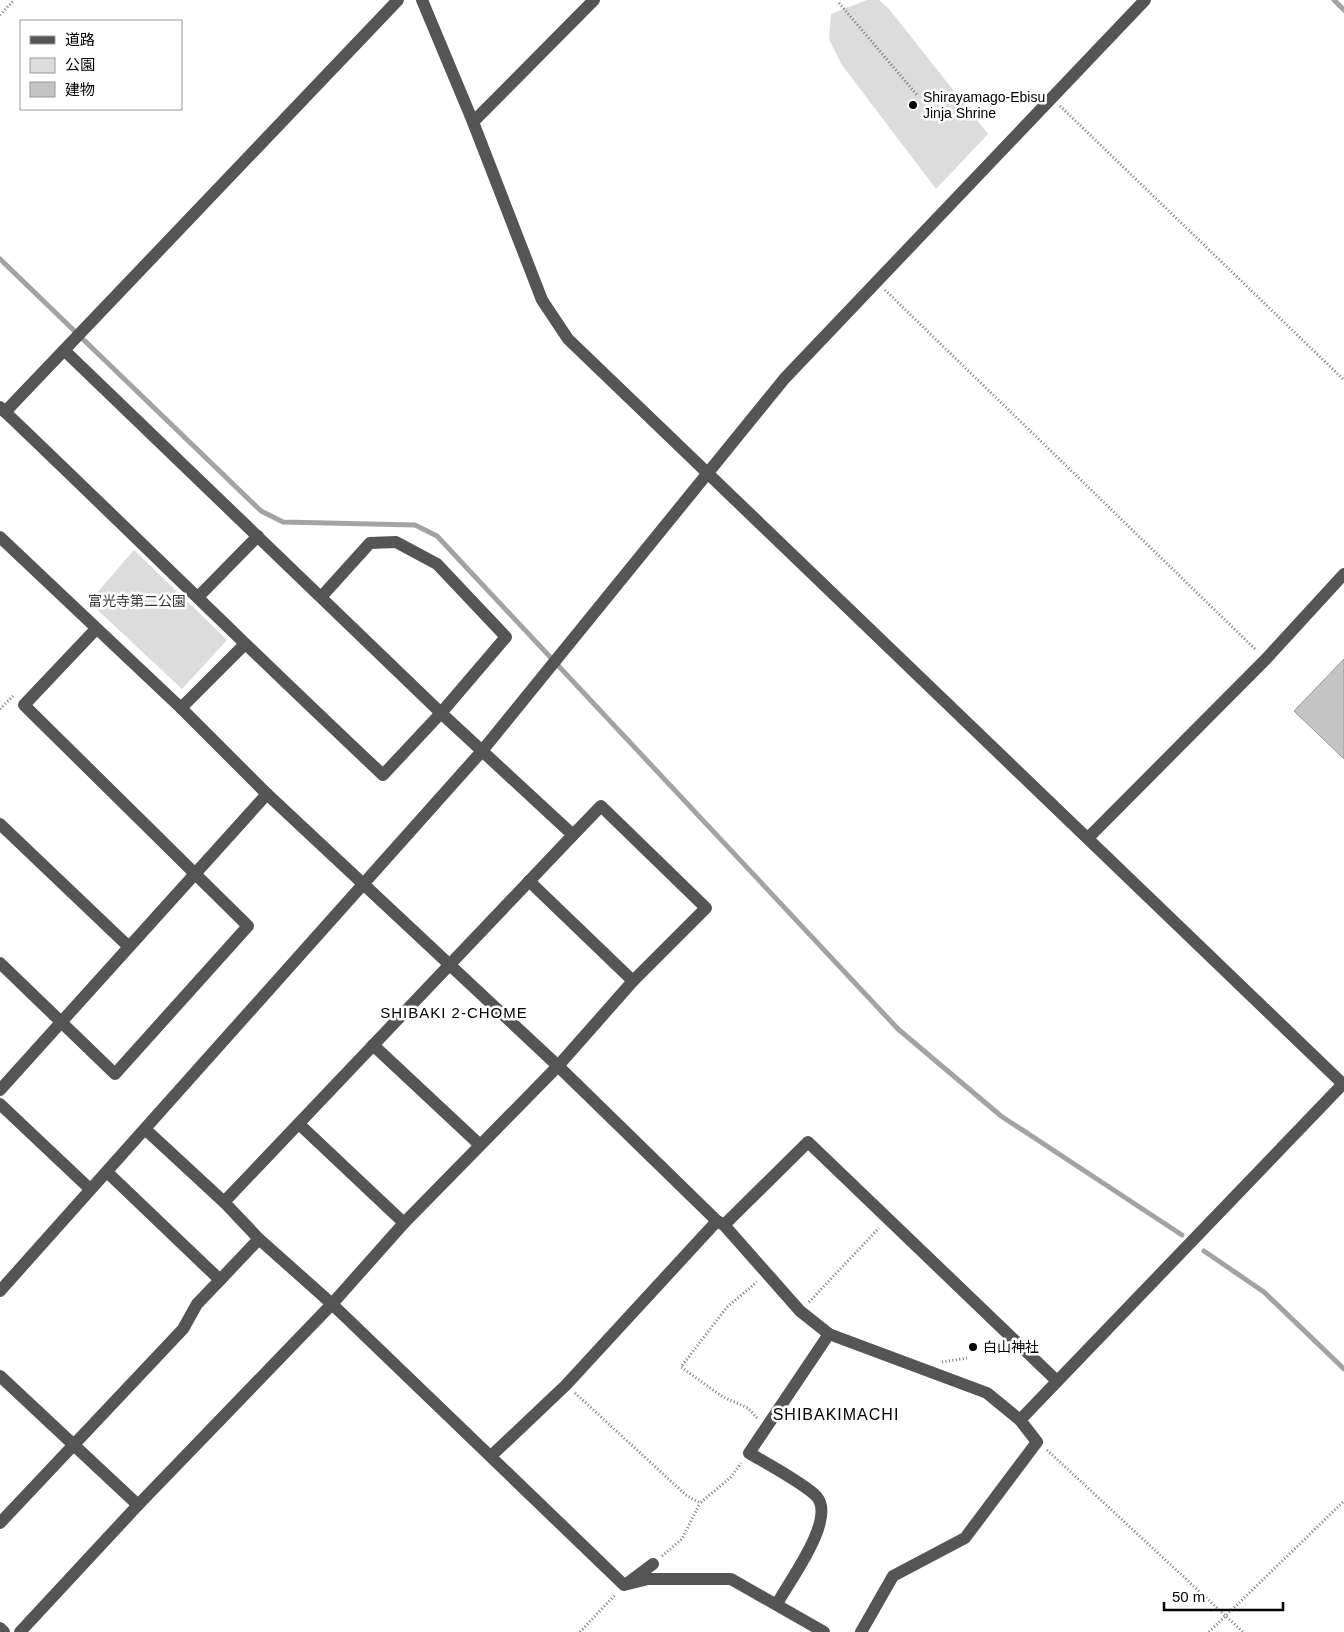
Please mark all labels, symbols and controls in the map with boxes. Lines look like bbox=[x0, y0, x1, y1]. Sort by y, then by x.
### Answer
legend bbox=[20, 20, 182, 110]
text: 道路 bbox=[65, 31, 95, 48]
text: 公園 bbox=[65, 56, 95, 73]
text: 建物 bbox=[65, 81, 95, 98]
place label: Shirayamago-Ebisu Jinja Shrine bbox=[923, 89, 1045, 121]
marker: Shirayamago-Ebisu Jinja Shrine bbox=[907, 99, 919, 111]
park label: 富光寺第二公園 bbox=[88, 593, 186, 609]
district label: SHIBAKI 2-CHOME bbox=[380, 1004, 528, 1021]
place label: 白山神社 bbox=[983, 1339, 1039, 1355]
marker: 白山神社 bbox=[967, 1341, 979, 1353]
district label: SHIBAKIMACHI bbox=[773, 1406, 899, 1423]
scale bar bbox=[1164, 1580, 1283, 1612]
text: 50 m bbox=[1172, 1588, 1205, 1605]

